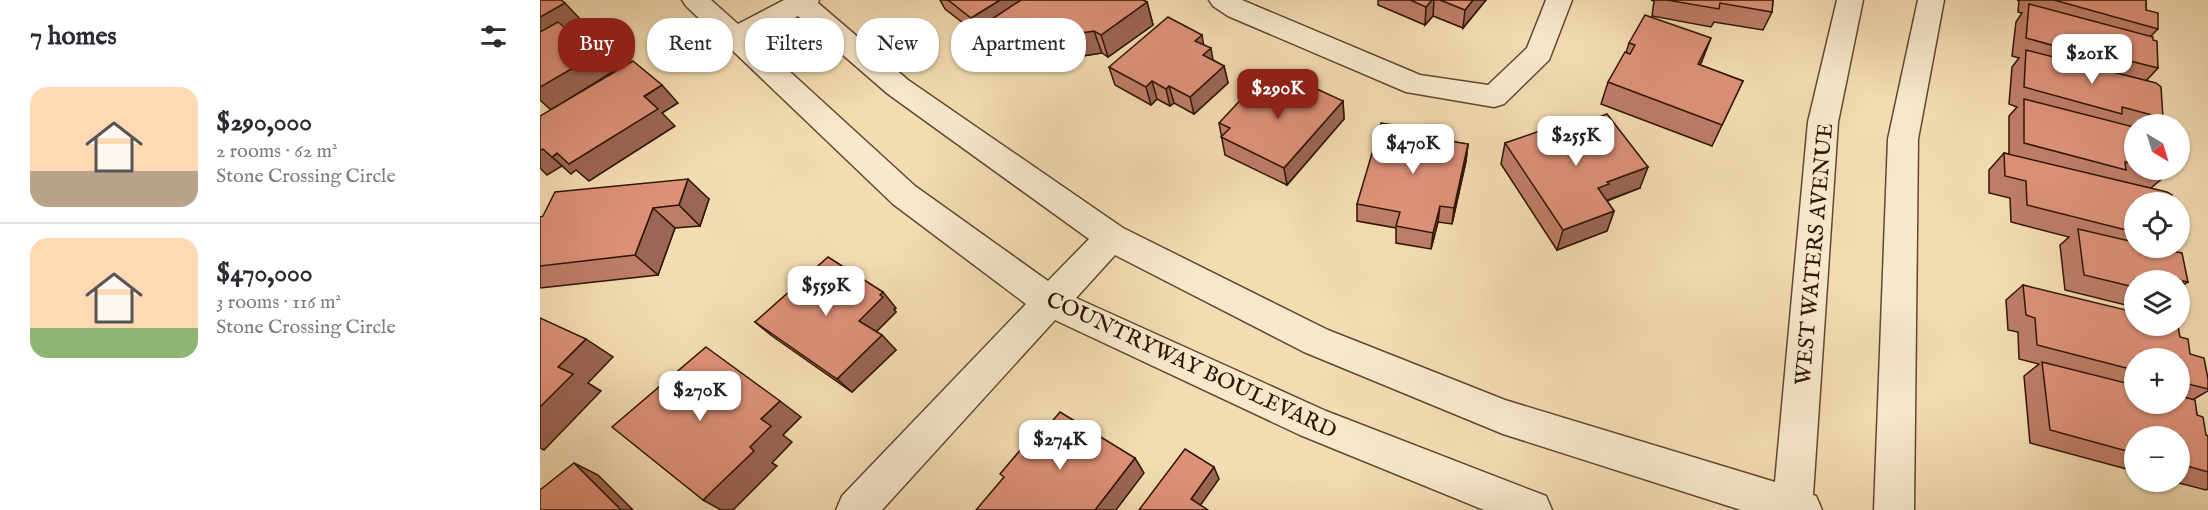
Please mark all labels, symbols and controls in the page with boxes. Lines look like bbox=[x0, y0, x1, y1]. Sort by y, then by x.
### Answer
chip: Buy bbox=[558, 18, 635, 72]
chip: Rent bbox=[647, 18, 733, 72]
chip: Filters bbox=[745, 18, 844, 72]
chip: New bbox=[856, 18, 939, 72]
chip: Apartment bbox=[951, 18, 1086, 72]
text: 7 homes bbox=[30, 20, 117, 53]
icon: filters bbox=[477, 20, 510, 53]
pin: $201K bbox=[2050, 34, 2134, 85]
text: $201K bbox=[2066, 41, 2118, 66]
pin: $290K bbox=[1236, 69, 1320, 120]
text: $290K bbox=[1251, 76, 1305, 101]
text: $290,000 bbox=[216, 106, 312, 139]
icon: home bbox=[78, 111, 150, 183]
north arrow bbox=[2124, 114, 2190, 180]
map controls bbox=[2124, 114, 2190, 492]
pin: $255K bbox=[1534, 116, 1618, 167]
street label: WEST WATERS AVENUE bbox=[1790, 122, 1840, 386]
text: $255K bbox=[1551, 123, 1601, 148]
pin: $470K bbox=[1371, 124, 1455, 175]
text: $470K bbox=[1386, 131, 1440, 156]
text: 2 rooms · 62 m² bbox=[216, 139, 338, 164]
text: Stone Crossing Circle bbox=[216, 164, 396, 189]
button: locate bbox=[2124, 192, 2190, 258]
text: $470,000 bbox=[216, 257, 313, 290]
icon: home bbox=[78, 262, 150, 334]
pin: $559K bbox=[784, 266, 868, 317]
button: layers bbox=[2124, 270, 2190, 336]
text: $559K bbox=[802, 273, 850, 298]
street label: COUNTRYWAY BOULEVARD bbox=[1041, 286, 1341, 446]
text: 3 rooms · 116 m² bbox=[216, 290, 341, 315]
text: Stone Crossing Circle bbox=[216, 315, 396, 340]
button: + bbox=[2124, 348, 2190, 414]
pin: $270K bbox=[658, 371, 742, 422]
text: $270K bbox=[673, 378, 727, 403]
pin: $274K bbox=[1018, 420, 1102, 471]
button: − bbox=[2124, 426, 2190, 492]
text: $274K bbox=[1033, 427, 1087, 452]

